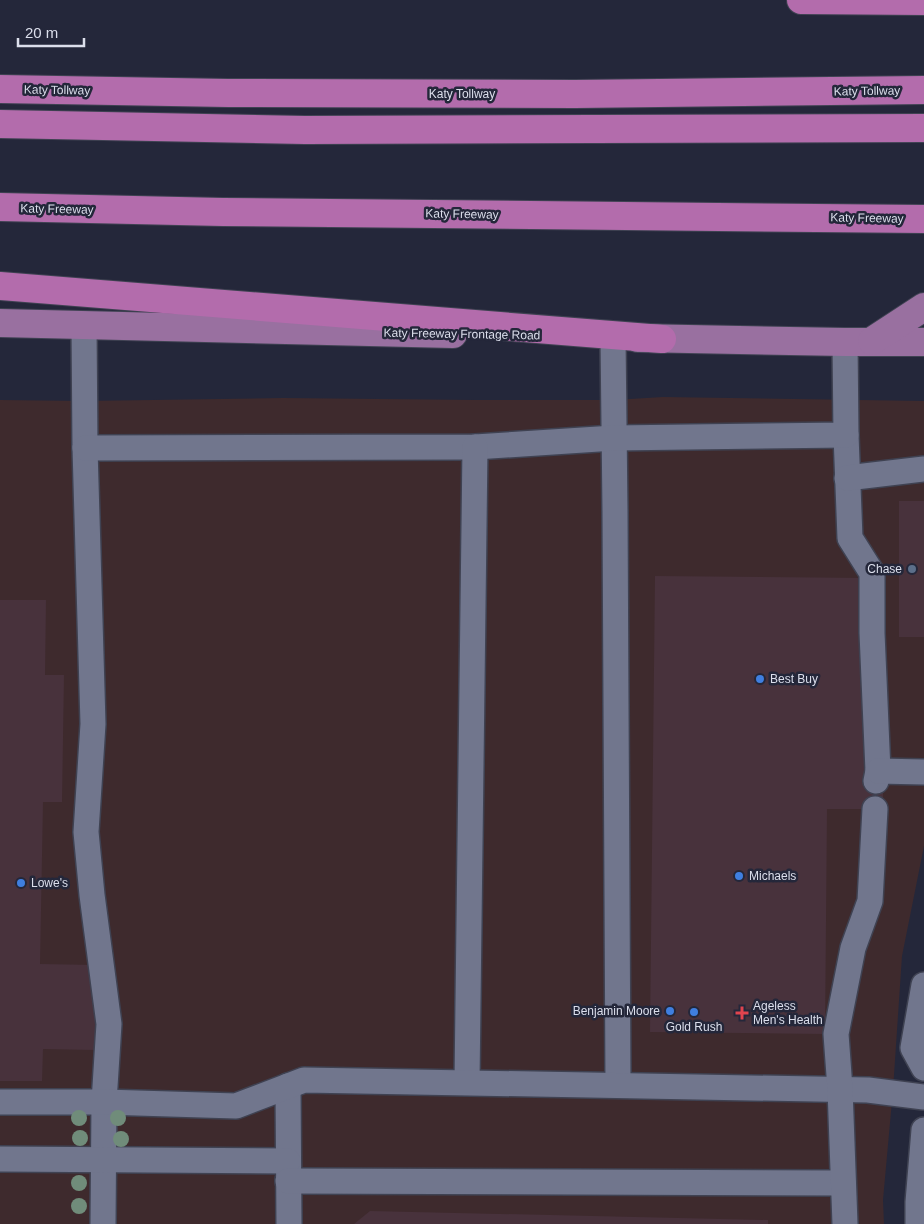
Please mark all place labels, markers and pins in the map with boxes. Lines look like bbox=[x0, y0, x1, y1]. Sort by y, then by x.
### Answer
place label: Chase bbox=[867, 562, 902, 576]
marker: Chase bbox=[906, 563, 918, 575]
place label: Best Buy bbox=[770, 672, 818, 686]
marker: Best Buy bbox=[754, 673, 766, 685]
place label: Michaels bbox=[749, 869, 796, 883]
marker: Michaels bbox=[733, 870, 745, 882]
place label: Lowe's bbox=[31, 876, 68, 890]
marker: Lowe's bbox=[15, 877, 27, 889]
place label: Ageless Men's Health bbox=[753, 999, 823, 1027]
place label: Benjamin Moore bbox=[573, 1004, 660, 1018]
marker: Benjamin Moore bbox=[664, 1005, 676, 1017]
marker: Gold Rush bbox=[688, 1006, 700, 1018]
marker: Ageless Men's Health bbox=[735, 1006, 749, 1020]
place label: Gold Rush bbox=[666, 1020, 722, 1034]

